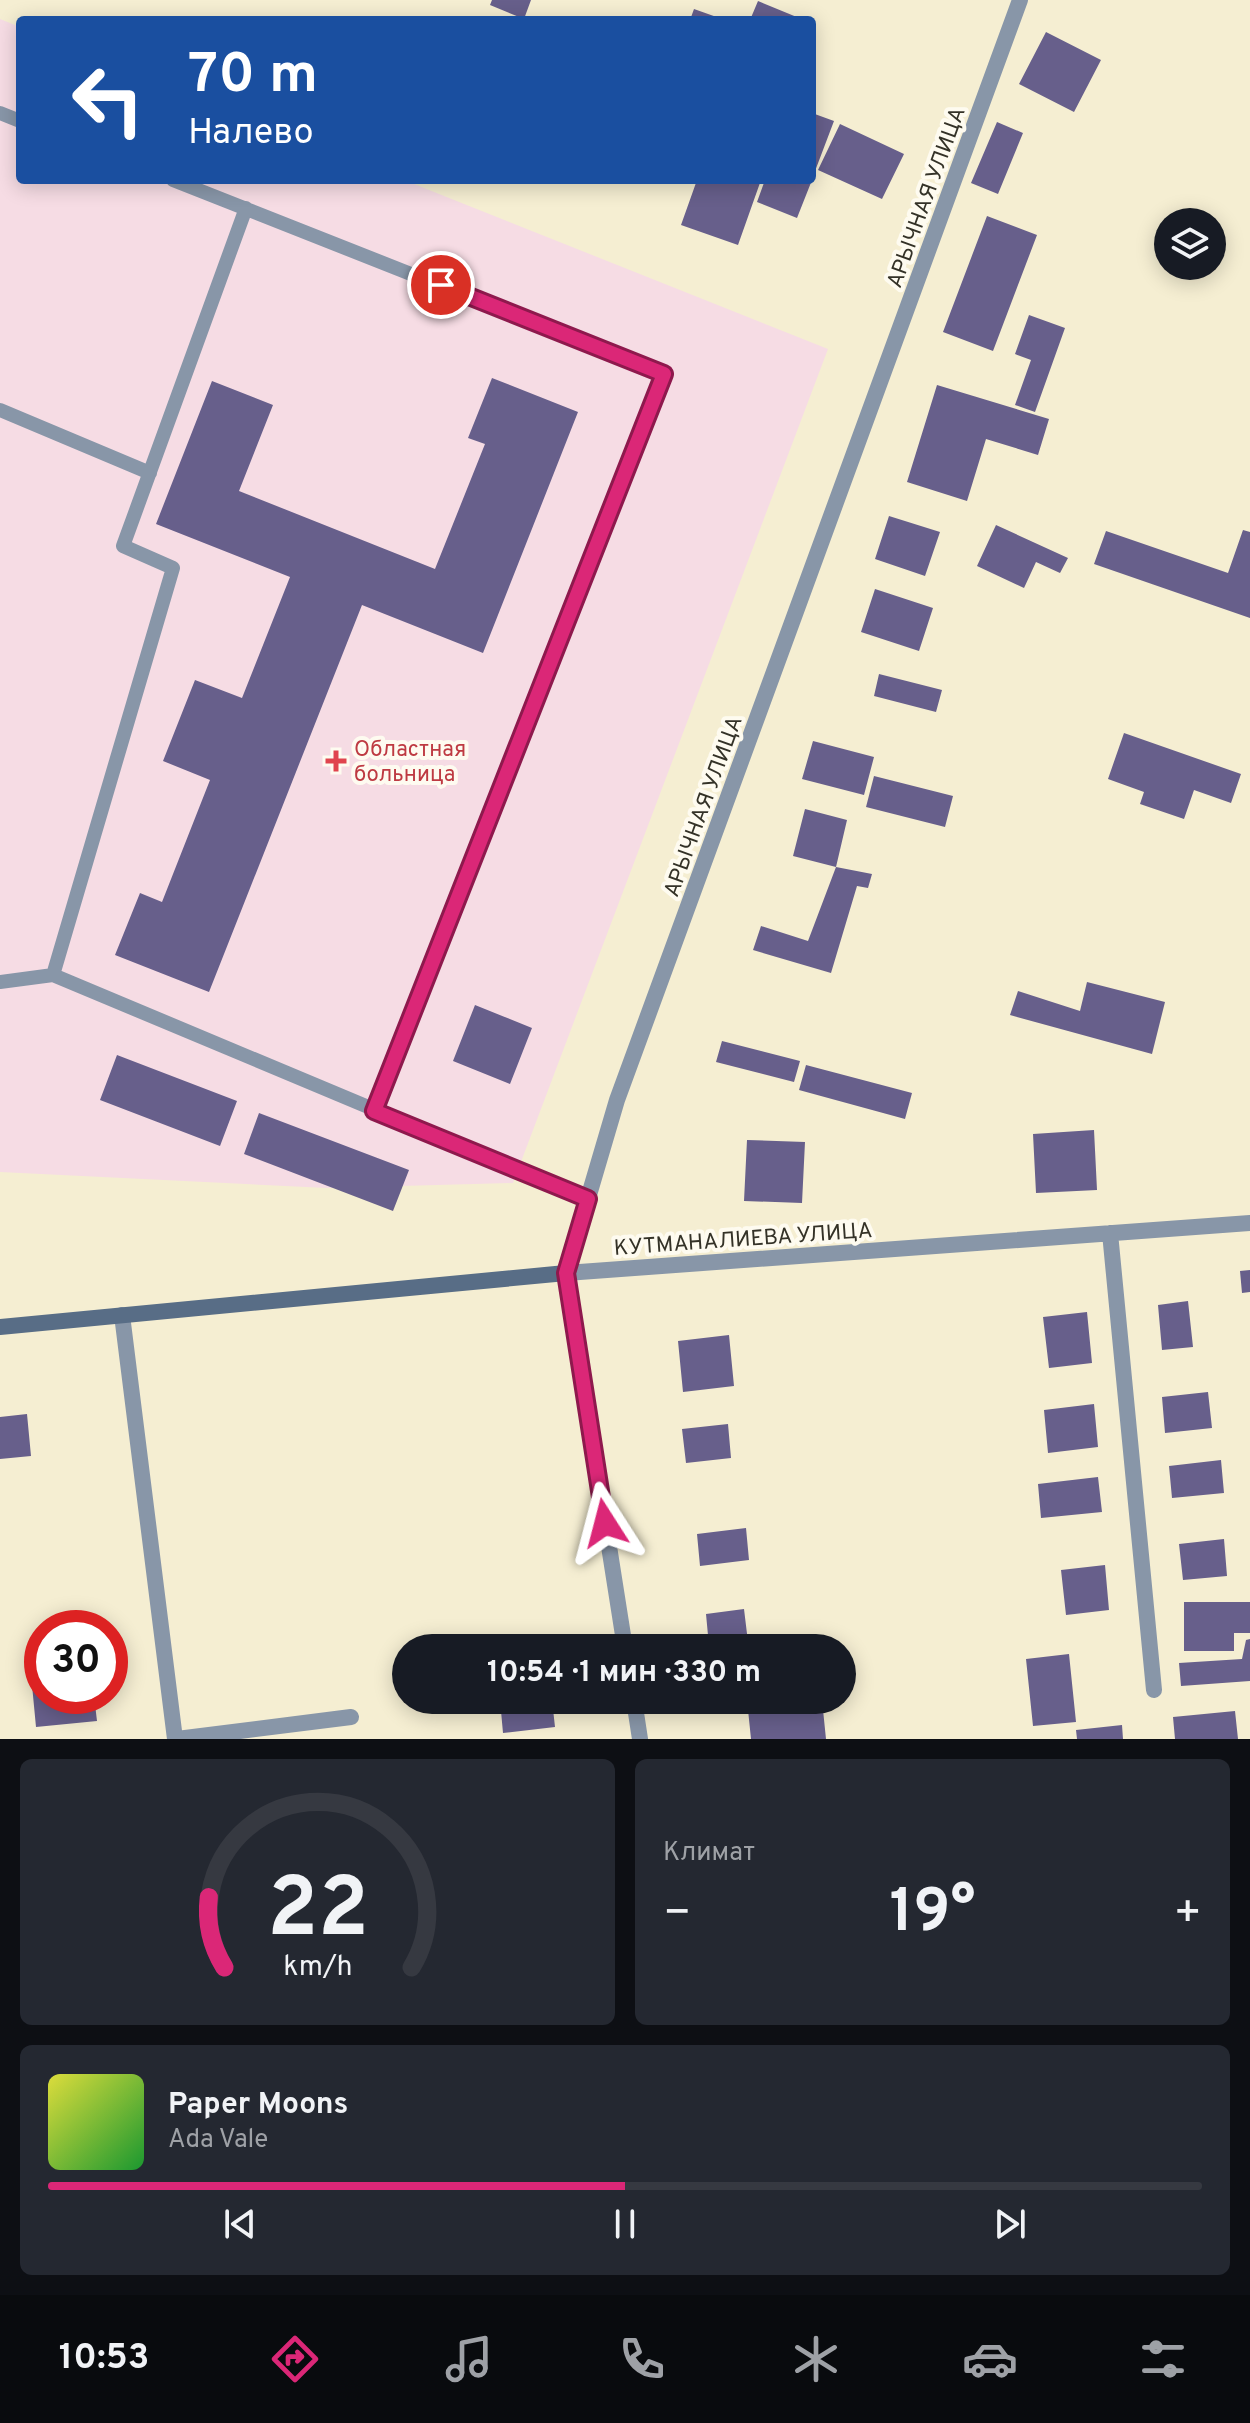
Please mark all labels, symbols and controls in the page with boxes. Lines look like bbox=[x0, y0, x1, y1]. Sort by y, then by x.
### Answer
text: 70 m bbox=[188, 42, 318, 112]
icon: left bbox=[56, 48, 160, 152]
street label: АРЫЧНАЯ УЛИЦА bbox=[882, 104, 973, 292]
text: Налево bbox=[188, 111, 314, 157]
map controls bbox=[1154, 208, 1226, 280]
button: layers bbox=[1154, 208, 1226, 280]
pin bbox=[407, 251, 475, 319]
icon: arrive bbox=[419, 263, 463, 307]
street label: АРЫЧНАЯ УЛИЦА bbox=[659, 713, 750, 901]
place label: Областная больница bbox=[354, 737, 466, 789]
marker: Областная больница bbox=[325, 750, 347, 772]
street label: КУТМАНАЛИЕВА УЛИЦА bbox=[613, 1218, 873, 1263]
position arrow bbox=[563, 1481, 647, 1565]
speed limit sign: 30 bbox=[24, 1610, 128, 1714]
text: 10:54 · 1 мин · 330 m bbox=[487, 1655, 761, 1692]
text: Климат bbox=[663, 1837, 755, 1870]
text: 22 bbox=[267, 1861, 368, 1966]
text: 19° bbox=[890, 1877, 975, 1953]
text: − bbox=[663, 1887, 691, 1943]
text: + bbox=[1174, 1887, 1202, 1943]
text: km/h bbox=[283, 1950, 352, 1986]
text: Paper Moons bbox=[168, 2087, 348, 2124]
text: Ada Vale bbox=[168, 2124, 268, 2157]
icon: previous bbox=[218, 2202, 262, 2246]
icon: pause bbox=[603, 2202, 647, 2246]
icon: next bbox=[988, 2202, 1032, 2246]
icon: directions bbox=[267, 2331, 323, 2387]
icon: music bbox=[441, 2331, 497, 2387]
icon: phone bbox=[614, 2331, 670, 2387]
icon: climate bbox=[788, 2331, 844, 2387]
icon: car bbox=[962, 2331, 1018, 2387]
icon: filters bbox=[1135, 2331, 1191, 2387]
text: 10:53 bbox=[59, 2336, 149, 2382]

